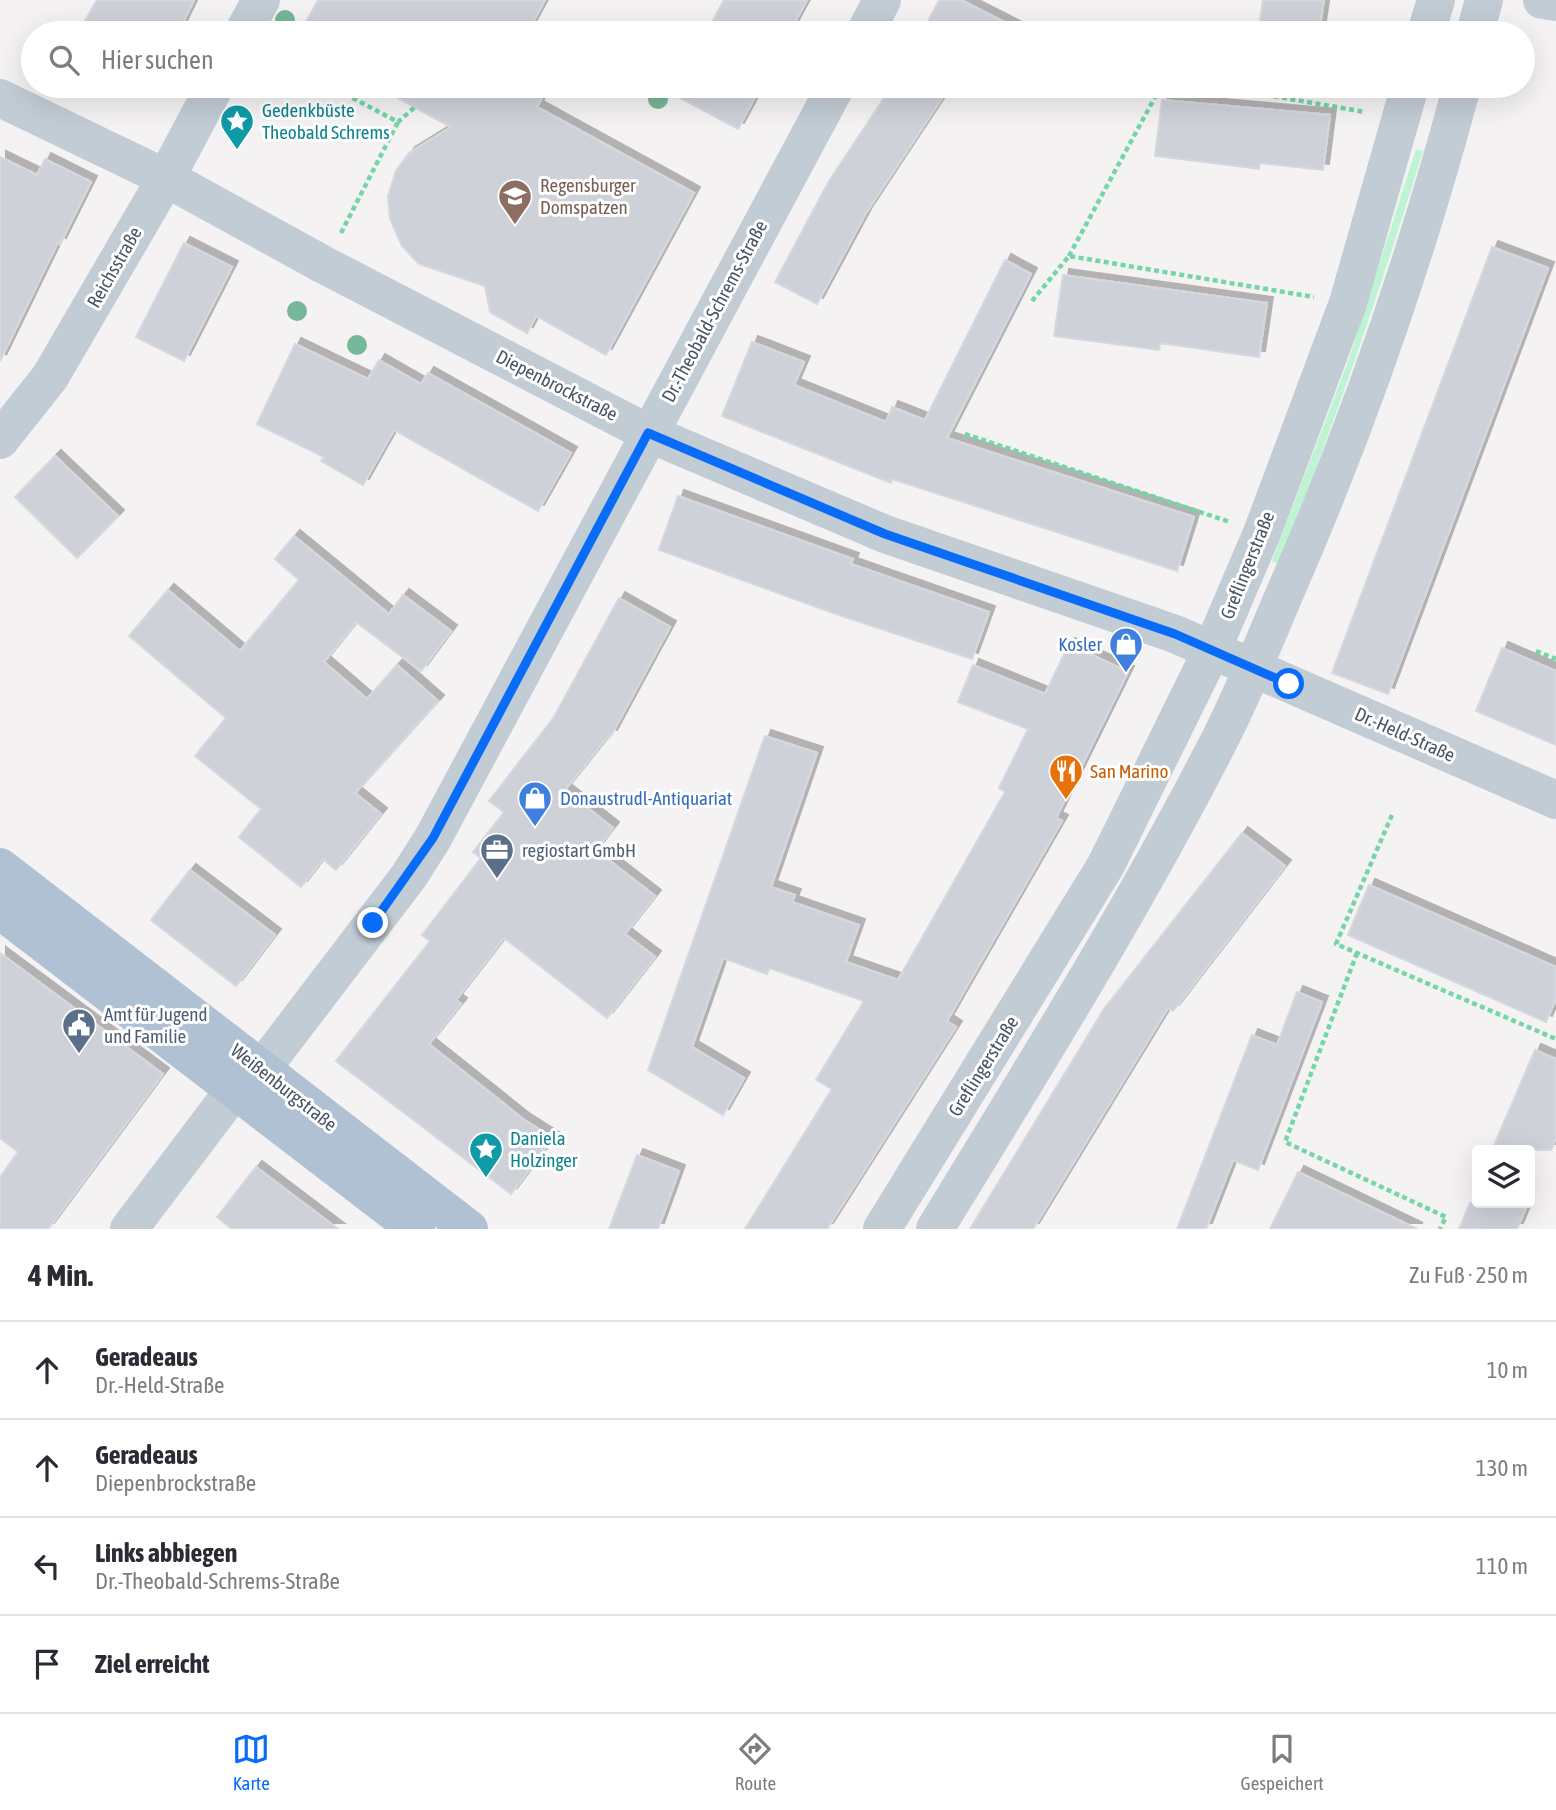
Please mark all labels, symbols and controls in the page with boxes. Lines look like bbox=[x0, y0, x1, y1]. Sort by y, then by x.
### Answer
search box bbox=[21, 21, 1535, 98]
icon: search bbox=[45, 41, 83, 79]
text: Hier suchen bbox=[101, 45, 214, 75]
place label: Gedenkbüste Theobald Schrems bbox=[262, 99, 390, 143]
place icon: Gedenkbüste Theobald Schrems bbox=[218, 102, 256, 151]
place label: Regensburger Domspatzen bbox=[540, 174, 636, 218]
school or university icon: Regensburger Domspatzen bbox=[496, 177, 534, 226]
street label: Dr.-Theobald-Schrems-Straße bbox=[657, 216, 771, 406]
street label: Reichsstraße bbox=[82, 223, 146, 311]
street label: Diepenbrockstraße bbox=[493, 345, 621, 425]
street label: Greflingerstraße bbox=[1215, 508, 1279, 622]
shop icon: Kosler bbox=[1107, 625, 1145, 674]
place label: Kosler bbox=[1058, 633, 1102, 655]
route start bbox=[1273, 668, 1304, 699]
street label: Dr.-Held-Straße bbox=[1352, 702, 1458, 766]
restaurant icon: San Marino bbox=[1047, 752, 1085, 801]
place label: San Marino bbox=[1090, 760, 1168, 782]
shop icon: Donaustrudl-Antiquariat bbox=[516, 779, 554, 828]
place label: Donaustrudl-Antiquariat bbox=[560, 787, 732, 809]
office icon: regiostart GmbH bbox=[478, 831, 516, 880]
place label: regiostart GmbH bbox=[522, 839, 636, 861]
route end bbox=[357, 907, 388, 938]
place label: Amt für Jugend und Familie bbox=[104, 1003, 208, 1047]
public building icon: Amt für Jugend und Familie bbox=[60, 1006, 98, 1055]
street label: Greflingerstraße bbox=[943, 1012, 1023, 1120]
street label: Weißenburgstraße bbox=[227, 1039, 341, 1135]
place label: Daniela Holzinger bbox=[510, 1127, 578, 1171]
place icon: Daniela Holzinger bbox=[467, 1130, 505, 1179]
map controls bbox=[1472, 1145, 1535, 1208]
button: layers bbox=[1472, 1145, 1535, 1208]
text: 4 Min. bbox=[28, 1258, 93, 1292]
text: Zu Fuß · 250 m bbox=[1409, 1262, 1528, 1288]
text: Geradeaus bbox=[95, 1342, 198, 1372]
icon: ahead bbox=[28, 1351, 66, 1389]
text: 10 m bbox=[1487, 1357, 1528, 1383]
text: Dr.-Held-Straße bbox=[95, 1372, 224, 1398]
text: Geradeaus bbox=[95, 1440, 198, 1470]
icon: ahead bbox=[28, 1449, 66, 1487]
text: 130 m bbox=[1476, 1455, 1528, 1481]
text: Diepenbrockstraße bbox=[95, 1470, 256, 1496]
text: Links abbiegen bbox=[95, 1538, 237, 1568]
icon: left bbox=[28, 1547, 66, 1585]
text: 110 m bbox=[1476, 1553, 1528, 1579]
text: Dr.-Theobald-Schrems-Straße bbox=[95, 1568, 340, 1594]
icon: arrive bbox=[28, 1645, 66, 1683]
text: Ziel erreicht bbox=[95, 1649, 210, 1679]
tab: Karte bbox=[232, 1730, 270, 1794]
tab: Route bbox=[735, 1730, 776, 1794]
tab: Gespeichert bbox=[1241, 1730, 1324, 1794]

